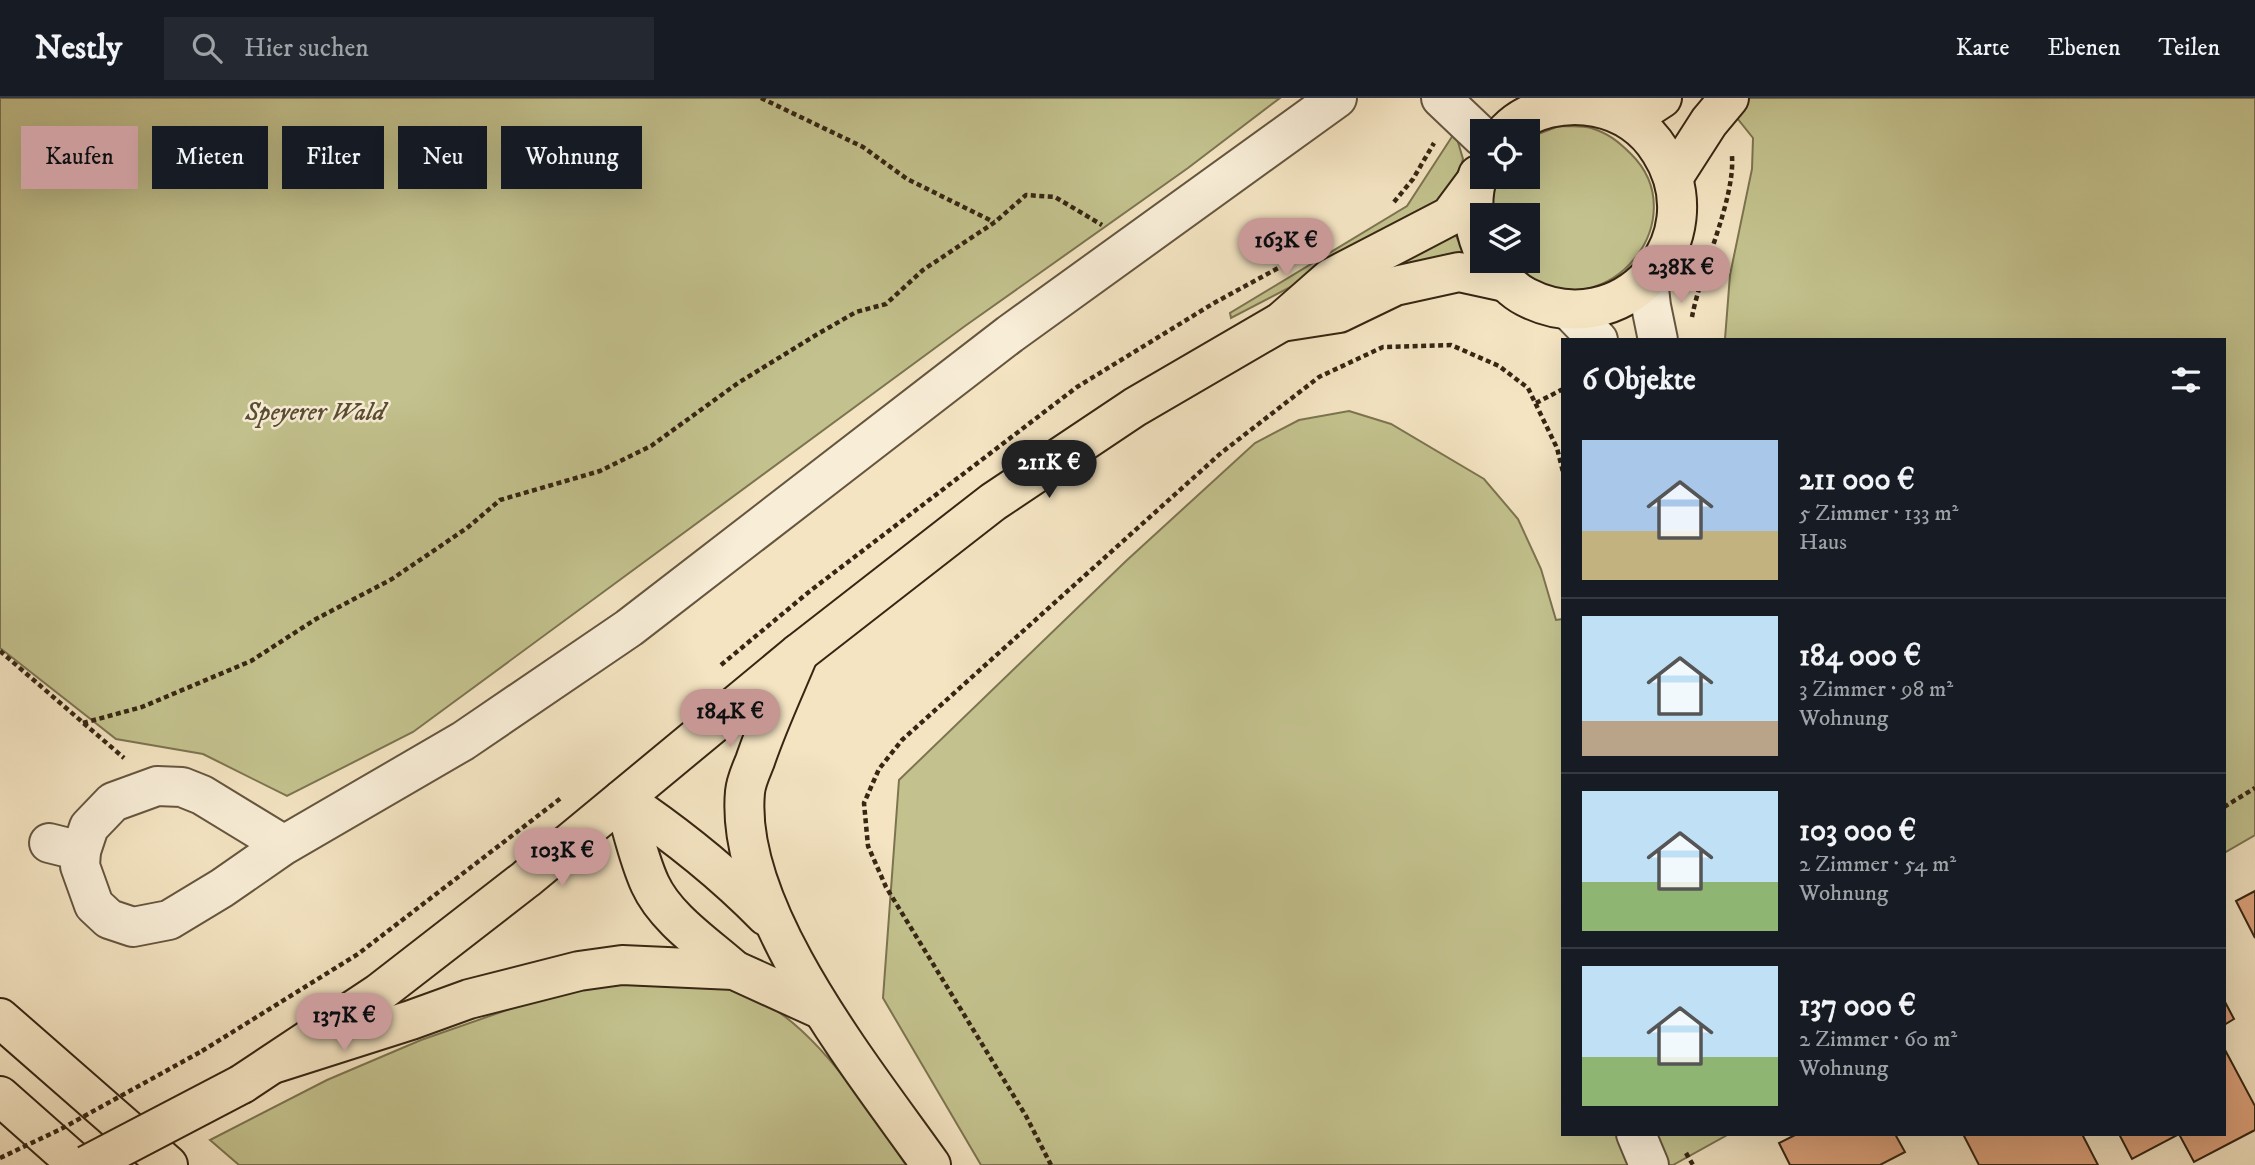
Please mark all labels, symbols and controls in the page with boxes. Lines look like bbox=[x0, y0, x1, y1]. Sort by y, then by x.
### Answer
search box bbox=[164, 17, 654, 80]
text: Nestly bbox=[35, 28, 122, 69]
icon: search bbox=[188, 29, 226, 67]
text: Hier suchen bbox=[244, 32, 369, 65]
text: Karte bbox=[1956, 33, 2009, 63]
text: Ebenen bbox=[2047, 33, 2121, 63]
text: Teilen bbox=[2159, 33, 2220, 63]
map controls bbox=[1470, 119, 1540, 273]
button: locate bbox=[1470, 119, 1540, 189]
chip: Kaufen bbox=[21, 126, 138, 189]
chip: Mieten bbox=[152, 126, 268, 189]
chip: Filter bbox=[282, 126, 384, 189]
chip: Neu bbox=[398, 126, 487, 189]
chip: Wohnung bbox=[501, 126, 642, 189]
button: layers bbox=[1470, 203, 1540, 273]
pin: 163K € bbox=[1229, 218, 1343, 278]
text: 163K € bbox=[1254, 226, 1318, 255]
pin: 238K € bbox=[1624, 246, 1738, 305]
text: 238K € bbox=[1648, 253, 1714, 282]
icon: filters bbox=[2167, 361, 2205, 399]
text: 6 Objekte bbox=[1582, 362, 1696, 399]
park label: Speyerer Wald bbox=[244, 396, 389, 429]
pin: 211K € bbox=[992, 440, 1106, 500]
text: 211K € bbox=[1018, 448, 1080, 477]
text: 211 000 € bbox=[1799, 462, 1915, 499]
icon: home bbox=[1638, 468, 1722, 552]
text: 5 Zimmer · 133 m² bbox=[1799, 499, 1959, 528]
text: Haus bbox=[1799, 528, 1847, 557]
text: 184 000 € bbox=[1799, 638, 1921, 675]
icon: home bbox=[1638, 644, 1722, 728]
text: 3 Zimmer · 98 m² bbox=[1799, 675, 1953, 704]
pin: 184K € bbox=[673, 690, 787, 749]
text: 184K € bbox=[696, 697, 764, 726]
text: Wohnung bbox=[1799, 704, 1888, 733]
text: 103 000 € bbox=[1799, 813, 1916, 850]
icon: home bbox=[1638, 819, 1722, 903]
pin: 103K € bbox=[505, 828, 619, 888]
text: 103K € bbox=[530, 836, 594, 865]
text: 2 Zimmer · 54 m² bbox=[1799, 850, 1956, 879]
text: Wohnung bbox=[1799, 879, 1888, 908]
text: 137 000 € bbox=[1799, 988, 1916, 1025]
pin: 137K € bbox=[287, 993, 401, 1053]
icon: home bbox=[1638, 994, 1722, 1078]
text: 137K € bbox=[312, 1001, 376, 1030]
text: 2 Zimmer · 60 m² bbox=[1799, 1025, 1957, 1054]
text: Wohnung bbox=[1799, 1054, 1888, 1083]

